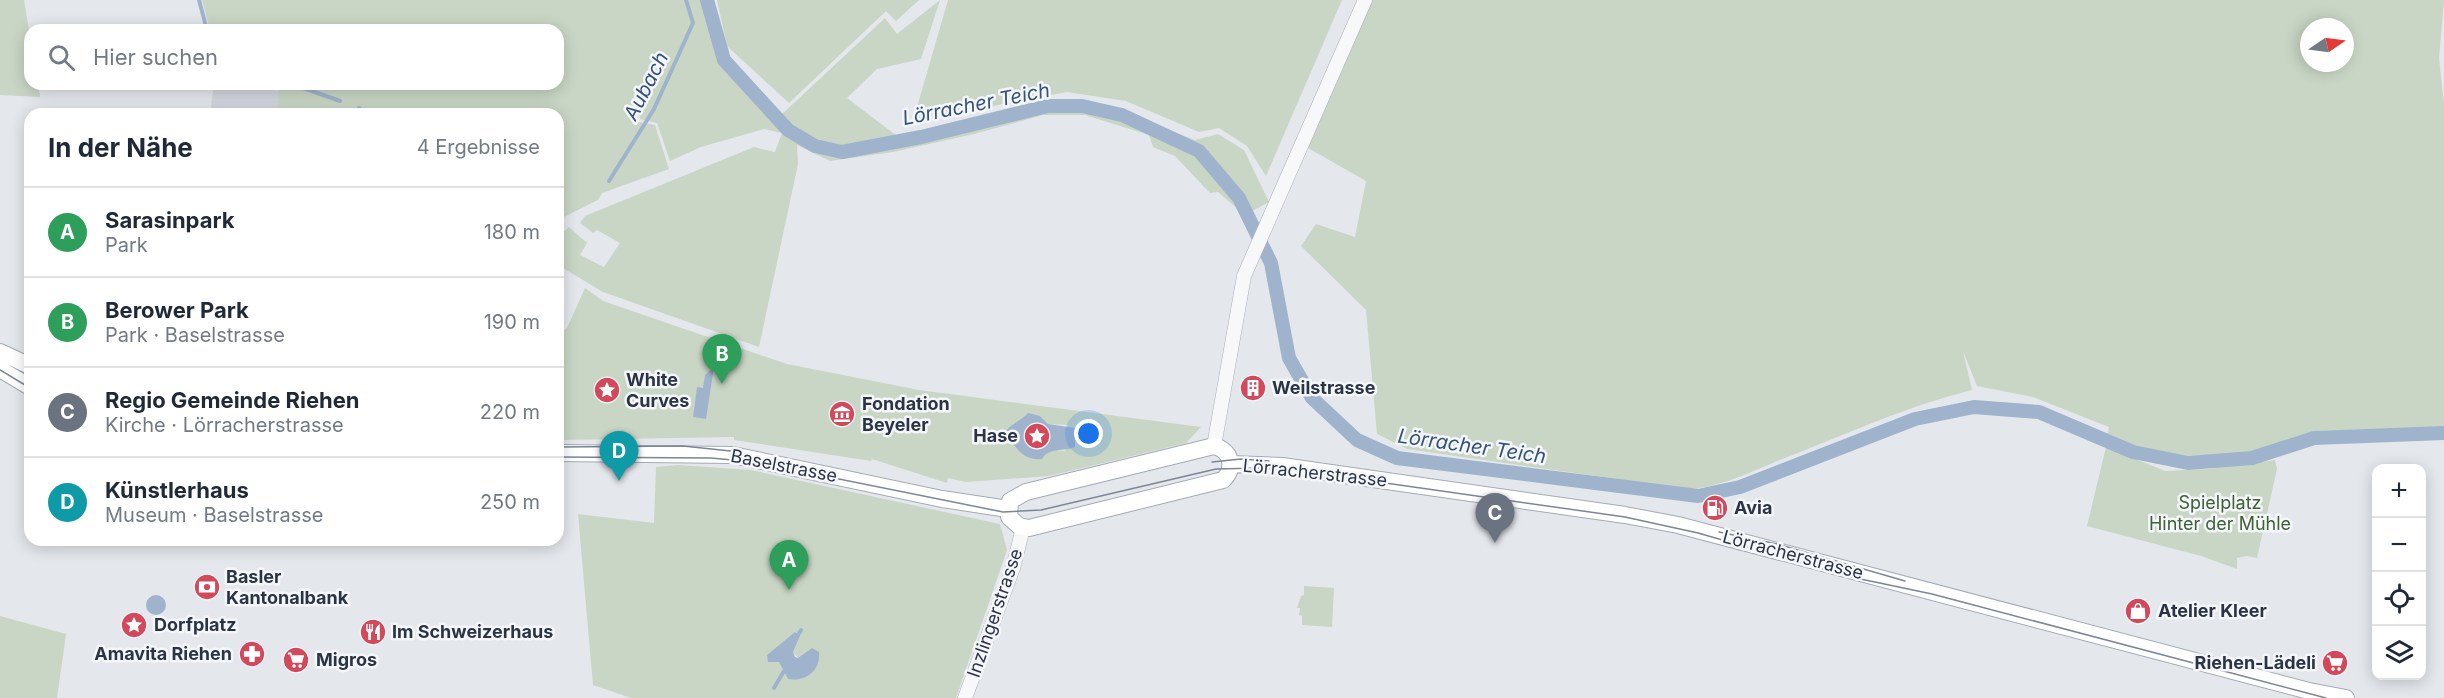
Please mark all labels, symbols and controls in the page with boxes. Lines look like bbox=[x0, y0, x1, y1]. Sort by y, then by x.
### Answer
north arrow bbox=[2300, 18, 2354, 72]
search box bbox=[24, 24, 564, 90]
icon: search bbox=[45, 41, 78, 74]
text: Hier suchen bbox=[93, 44, 218, 70]
water label: Aubach bbox=[618, 48, 673, 125]
water label: Lörracher Teich bbox=[900, 78, 1052, 130]
text: In der Nähe bbox=[48, 132, 193, 163]
text: 4 Ergebnisse bbox=[417, 135, 540, 159]
text: Sarasinpark bbox=[105, 207, 235, 233]
text: A bbox=[60, 220, 75, 244]
text: 180 m bbox=[484, 220, 540, 244]
text: Park bbox=[105, 233, 148, 257]
text: Berower Park bbox=[105, 297, 249, 323]
text: B bbox=[61, 310, 74, 334]
text: 190 m bbox=[484, 310, 540, 334]
text: Park · Baselstrasse bbox=[105, 323, 285, 347]
pin: B bbox=[702, 334, 742, 384]
place label: White Curves bbox=[626, 369, 689, 411]
building icon: Weilstrasse bbox=[1238, 373, 1268, 403]
place icon: White Curves bbox=[592, 375, 622, 405]
place label: Weilstrasse bbox=[1272, 377, 1376, 398]
text: Regio Gemeinde Riehen bbox=[105, 387, 360, 413]
place label: Fondation Beyeler bbox=[862, 393, 950, 435]
museum icon: Fondation Beyeler bbox=[827, 399, 857, 429]
text: C bbox=[60, 400, 75, 424]
text: 220 m bbox=[480, 400, 540, 424]
text: Kirche · Lörracherstrasse bbox=[105, 413, 344, 437]
your location bbox=[1074, 419, 1103, 448]
place icon: Hase bbox=[1022, 421, 1052, 451]
water label: Lörracher Teich bbox=[1396, 424, 1548, 468]
place label: Hase bbox=[973, 425, 1018, 446]
pin: D bbox=[600, 432, 638, 481]
street label: Baselstrasse bbox=[729, 445, 839, 486]
street label: Lörracherstrasse bbox=[1242, 454, 1388, 491]
map controls bbox=[2372, 464, 2426, 680]
button: + bbox=[2372, 464, 2426, 518]
text: Künstlerhaus bbox=[105, 477, 249, 503]
text: D bbox=[60, 490, 75, 514]
text: 250 m bbox=[480, 490, 540, 514]
park label: Spielplatz Hinter der Mühle bbox=[2149, 492, 2291, 534]
fuel station icon: Avia bbox=[1700, 493, 1730, 523]
pin: C bbox=[1476, 494, 1514, 543]
place label: Avia bbox=[1734, 497, 1772, 518]
text: Museum · Baselstrasse bbox=[105, 503, 323, 527]
button: − bbox=[2372, 518, 2426, 572]
street label: Lörracherstrasse bbox=[1720, 526, 1866, 583]
pin: A bbox=[770, 540, 808, 590]
street label: Inzlingerstrasse bbox=[963, 546, 1026, 680]
place label: Basler Kantonalbank bbox=[226, 566, 349, 608]
bank icon: Basler Kantonalbank bbox=[192, 572, 222, 602]
button: locate bbox=[2372, 572, 2426, 626]
shop icon: Atelier Kleer bbox=[2123, 596, 2153, 626]
place label: Atelier Kleer bbox=[2158, 600, 2267, 621]
place icon: Dorfplatz bbox=[119, 610, 149, 640]
place label: Dorfplatz bbox=[154, 614, 236, 635]
restaurant icon: Im Schweizerhaus bbox=[358, 617, 388, 647]
place label: Im Schweizerhaus bbox=[392, 621, 553, 642]
button: layers bbox=[2372, 626, 2426, 680]
pharmacy icon: Amavita Riehen bbox=[237, 639, 267, 669]
place label: Amavita Riehen bbox=[94, 643, 232, 664]
supermarket icon: Migros bbox=[281, 645, 311, 675]
supermarket icon: Riehen-Lädeli bbox=[2320, 648, 2350, 678]
place label: Migros bbox=[316, 649, 377, 670]
place label: Riehen-Lädeli bbox=[2195, 652, 2316, 673]

